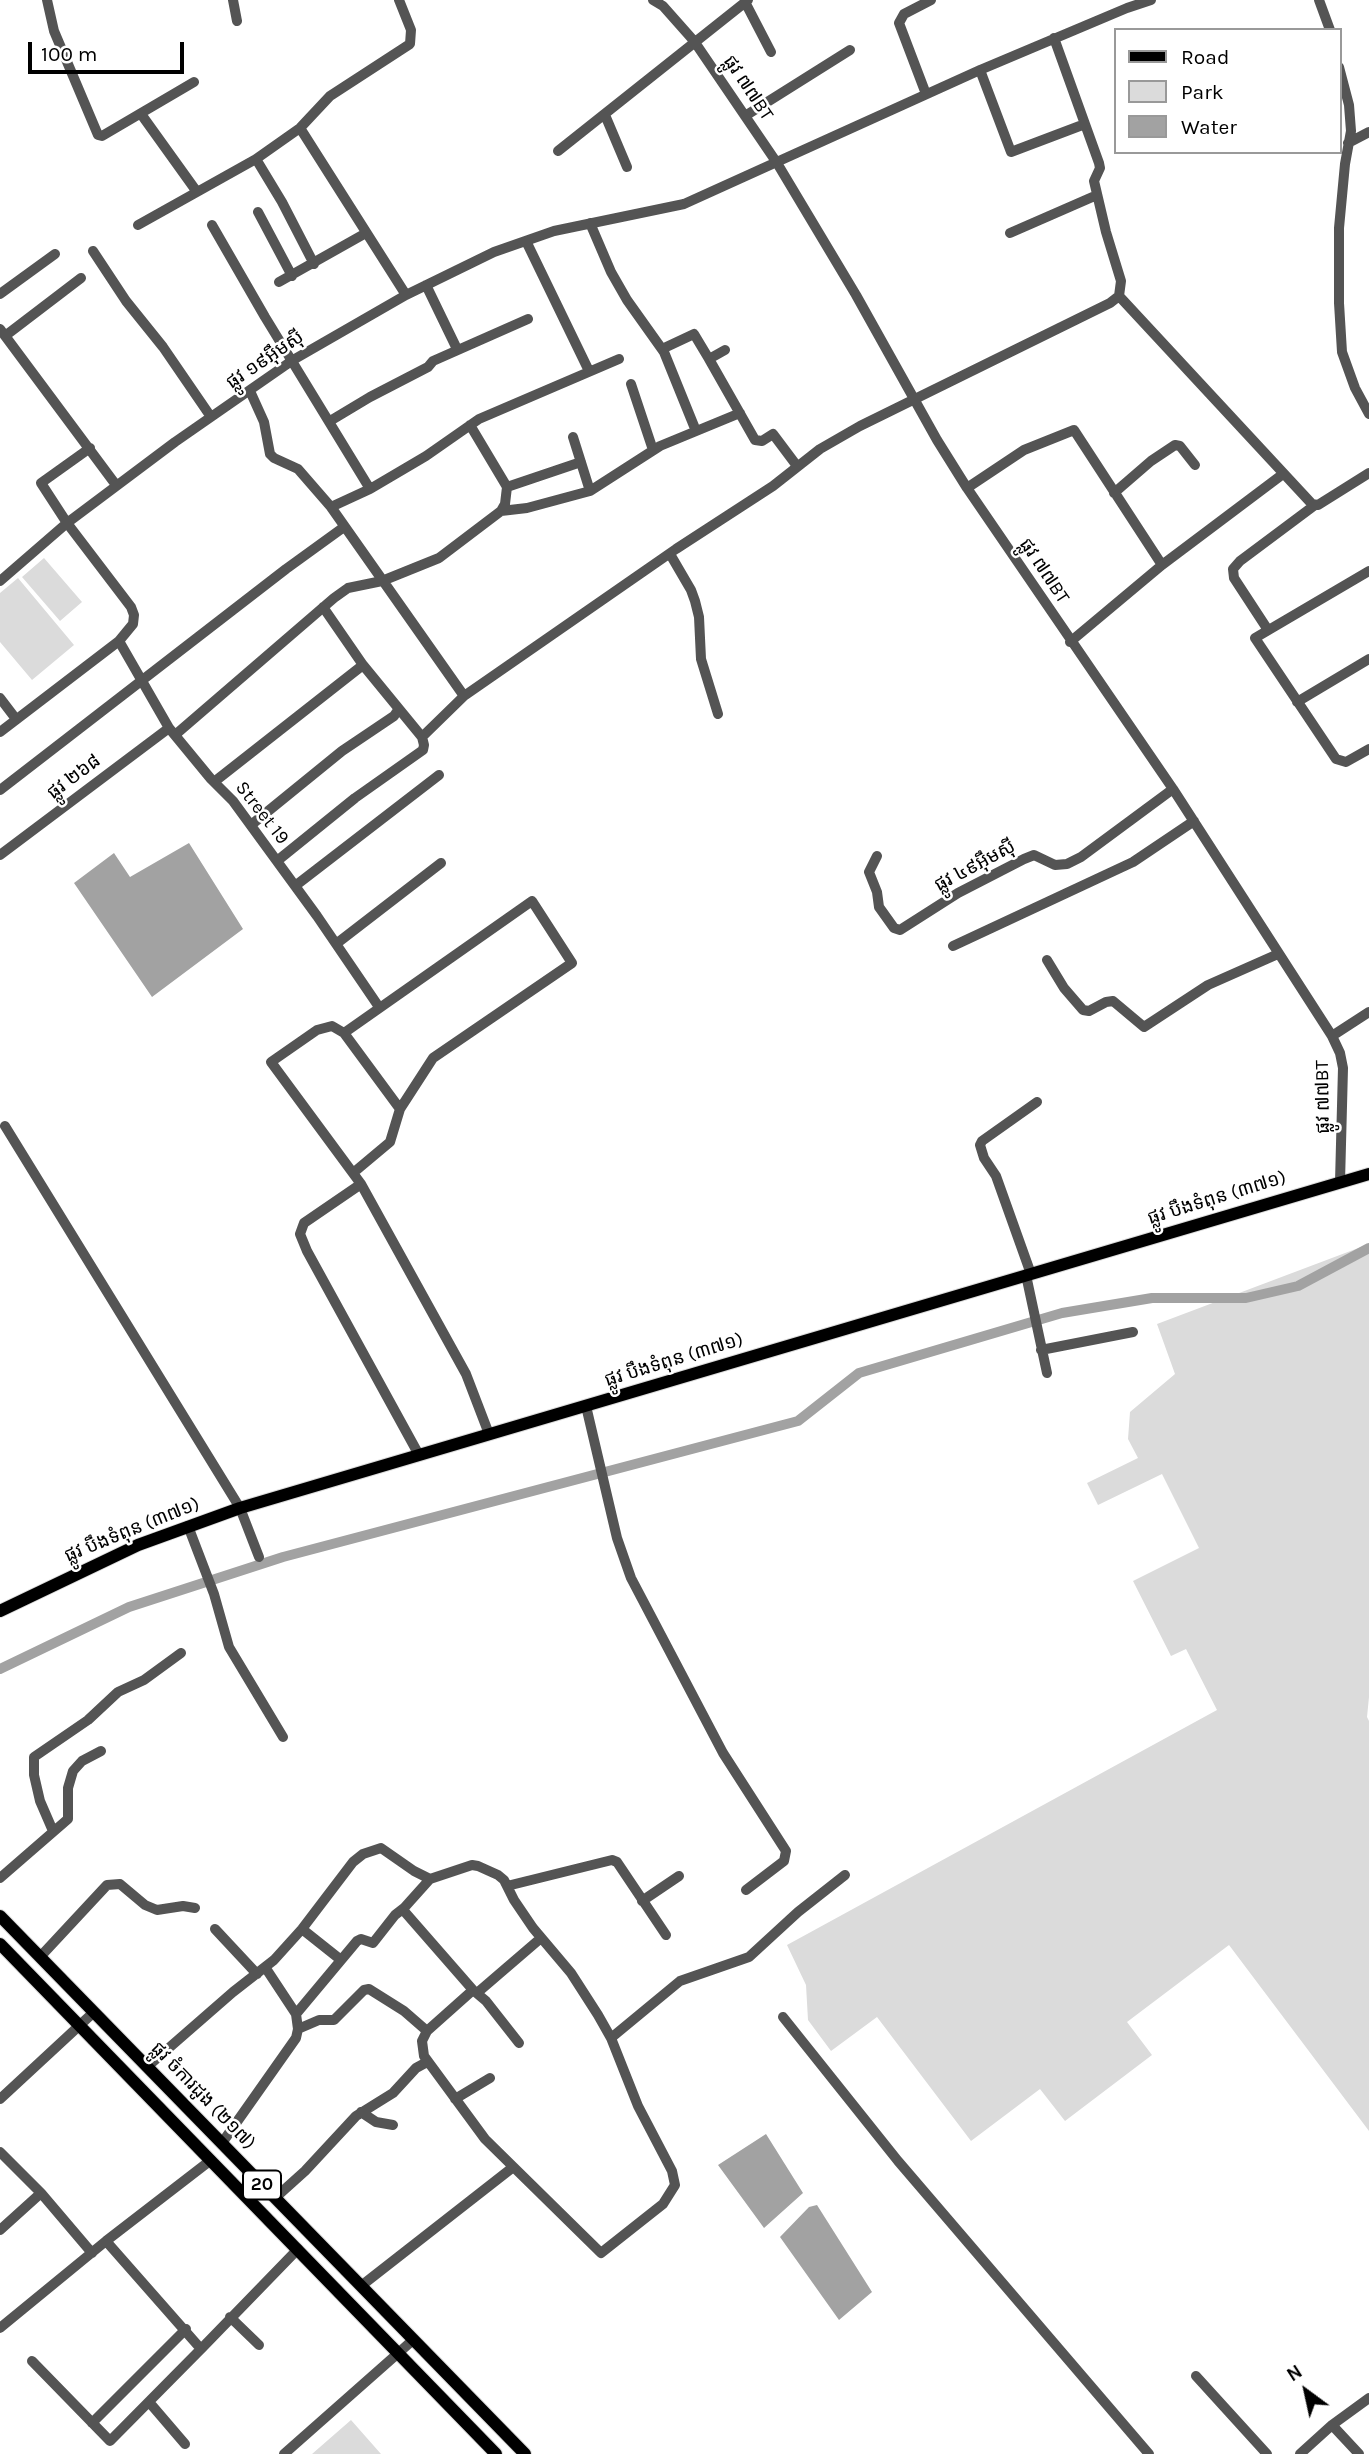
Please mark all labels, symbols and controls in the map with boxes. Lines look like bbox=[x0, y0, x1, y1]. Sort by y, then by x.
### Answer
scale bar bbox=[32, 28, 187, 72]
legend bbox=[1114, 28, 1341, 154]
text: 100 m bbox=[41, 42, 98, 66]
text: Road bbox=[1181, 45, 1229, 69]
street label: ផ្លូវ ៧៧BT bbox=[718, 51, 778, 125]
text: Park bbox=[1181, 80, 1224, 104]
text: Water bbox=[1181, 115, 1237, 139]
street label: ផ្លូវ ១៩អ៊ឹមស៊ី bbox=[222, 326, 308, 394]
street label: ផ្លូវ ៧៧BT bbox=[1014, 534, 1074, 608]
street label: ផ្លូវ ២៦៨ bbox=[43, 749, 105, 805]
street label: Street 19 bbox=[230, 777, 294, 849]
street label: ផ្លូវ ៤៩អ៊ឹមស៊ី bbox=[931, 835, 1019, 897]
street label: ផ្លូវ ៧៧BT bbox=[1311, 1060, 1335, 1134]
street label: ផ្លូវ បឹងទំពុន (៣៧១) bbox=[1145, 1166, 1289, 1230]
street label: ផ្លូវ បឹងទំពុន (៣៧១) bbox=[602, 1328, 746, 1392]
street label: ផ្លូវ បឹងទំពុន (៣៧១) bbox=[61, 1493, 203, 1567]
street label: ផ្លូវ ចំការដូង (២១៧) bbox=[146, 2037, 260, 2155]
road number: 20 bbox=[243, 2171, 281, 2200]
north arrow bbox=[1271, 2356, 1341, 2426]
text: N bbox=[1283, 2360, 1306, 2386]

